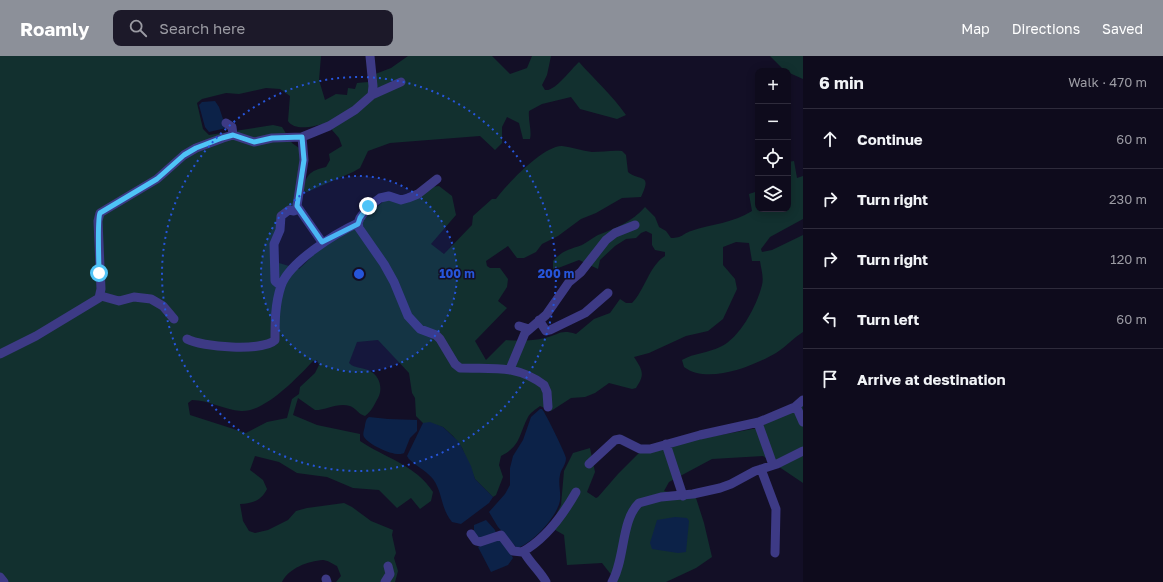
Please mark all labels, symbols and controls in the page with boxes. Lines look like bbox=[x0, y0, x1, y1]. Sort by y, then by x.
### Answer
search box bbox=[113, 10, 393, 46]
text: Roamly bbox=[20, 17, 89, 40]
icon: search bbox=[127, 17, 149, 39]
text: Search here bbox=[159, 19, 245, 37]
text: Map bbox=[961, 20, 990, 37]
text: Directions bbox=[1012, 20, 1080, 37]
text: Saved bbox=[1102, 20, 1143, 37]
map controls bbox=[755, 68, 791, 212]
button: + bbox=[755, 68, 791, 104]
text: 6 min bbox=[819, 72, 864, 93]
text: Walk · 470 m bbox=[1068, 74, 1147, 90]
button: − bbox=[755, 104, 791, 140]
icon: ahead bbox=[819, 128, 841, 150]
text: Continue bbox=[857, 130, 923, 148]
text: 60 m bbox=[1116, 131, 1147, 147]
button: locate bbox=[755, 140, 791, 176]
button: layers bbox=[755, 176, 791, 212]
icon: right bbox=[819, 188, 841, 210]
text: Turn right bbox=[857, 190, 928, 208]
text: 230 m bbox=[1109, 191, 1147, 207]
route end bbox=[359, 197, 377, 215]
icon: right bbox=[819, 248, 841, 270]
text: Turn right bbox=[857, 250, 928, 268]
text: 120 m bbox=[1110, 251, 1147, 267]
route start bbox=[90, 264, 108, 282]
text: 100 m bbox=[439, 266, 475, 281]
text: 200 m bbox=[538, 266, 574, 281]
centre of rings bbox=[352, 267, 366, 281]
icon: left bbox=[819, 308, 841, 330]
text: Turn left bbox=[857, 310, 919, 328]
text: 60 m bbox=[1116, 311, 1147, 327]
icon: arrive bbox=[819, 368, 841, 390]
text: Arrive at destination bbox=[857, 370, 1006, 388]

